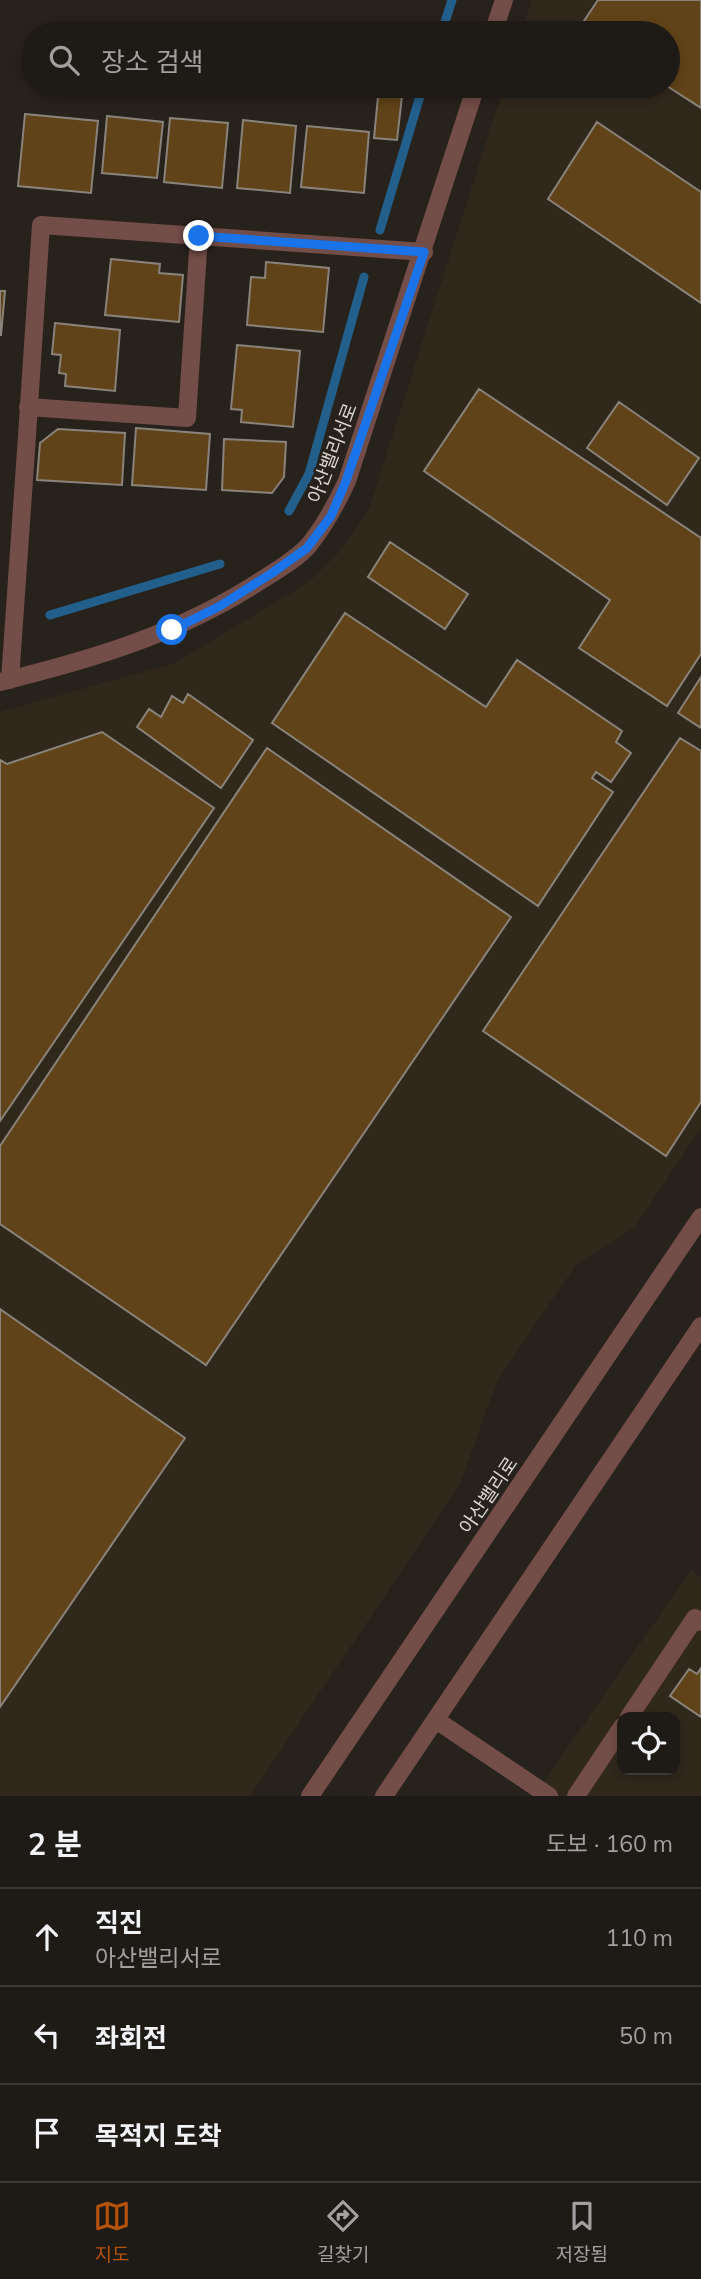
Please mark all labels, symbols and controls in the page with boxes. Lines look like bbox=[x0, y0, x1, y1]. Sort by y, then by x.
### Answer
search box bbox=[21, 21, 680, 98]
icon: search bbox=[45, 41, 83, 79]
text: 장소 검색 bbox=[101, 45, 203, 78]
route end bbox=[183, 220, 214, 251]
street label: 아산밸리서로 bbox=[302, 400, 362, 506]
route start bbox=[156, 614, 187, 645]
street label: 아산밸리로 bbox=[454, 1452, 522, 1538]
map controls bbox=[617, 1712, 680, 1775]
button: locate bbox=[617, 1712, 680, 1775]
text: 2 분 bbox=[28, 1825, 82, 1863]
text: 도보 · 160 m bbox=[546, 1829, 673, 1858]
text: 직진 bbox=[95, 1906, 143, 1939]
icon: ahead bbox=[28, 1918, 66, 1956]
text: 110 m bbox=[605, 1923, 673, 1952]
text: 아산밸리서로 bbox=[95, 1943, 222, 1972]
icon: left bbox=[28, 2016, 66, 2054]
text: 좌회전 bbox=[95, 2021, 167, 2054]
text: 50 m bbox=[619, 2021, 673, 2050]
icon: arrive bbox=[28, 2114, 66, 2152]
text: 목적지 도착 bbox=[95, 2119, 222, 2152]
tab: 지도 bbox=[93, 2197, 131, 2266]
tab: 길찾기 bbox=[317, 2197, 370, 2266]
tab: 저장됨 bbox=[556, 2197, 608, 2266]

